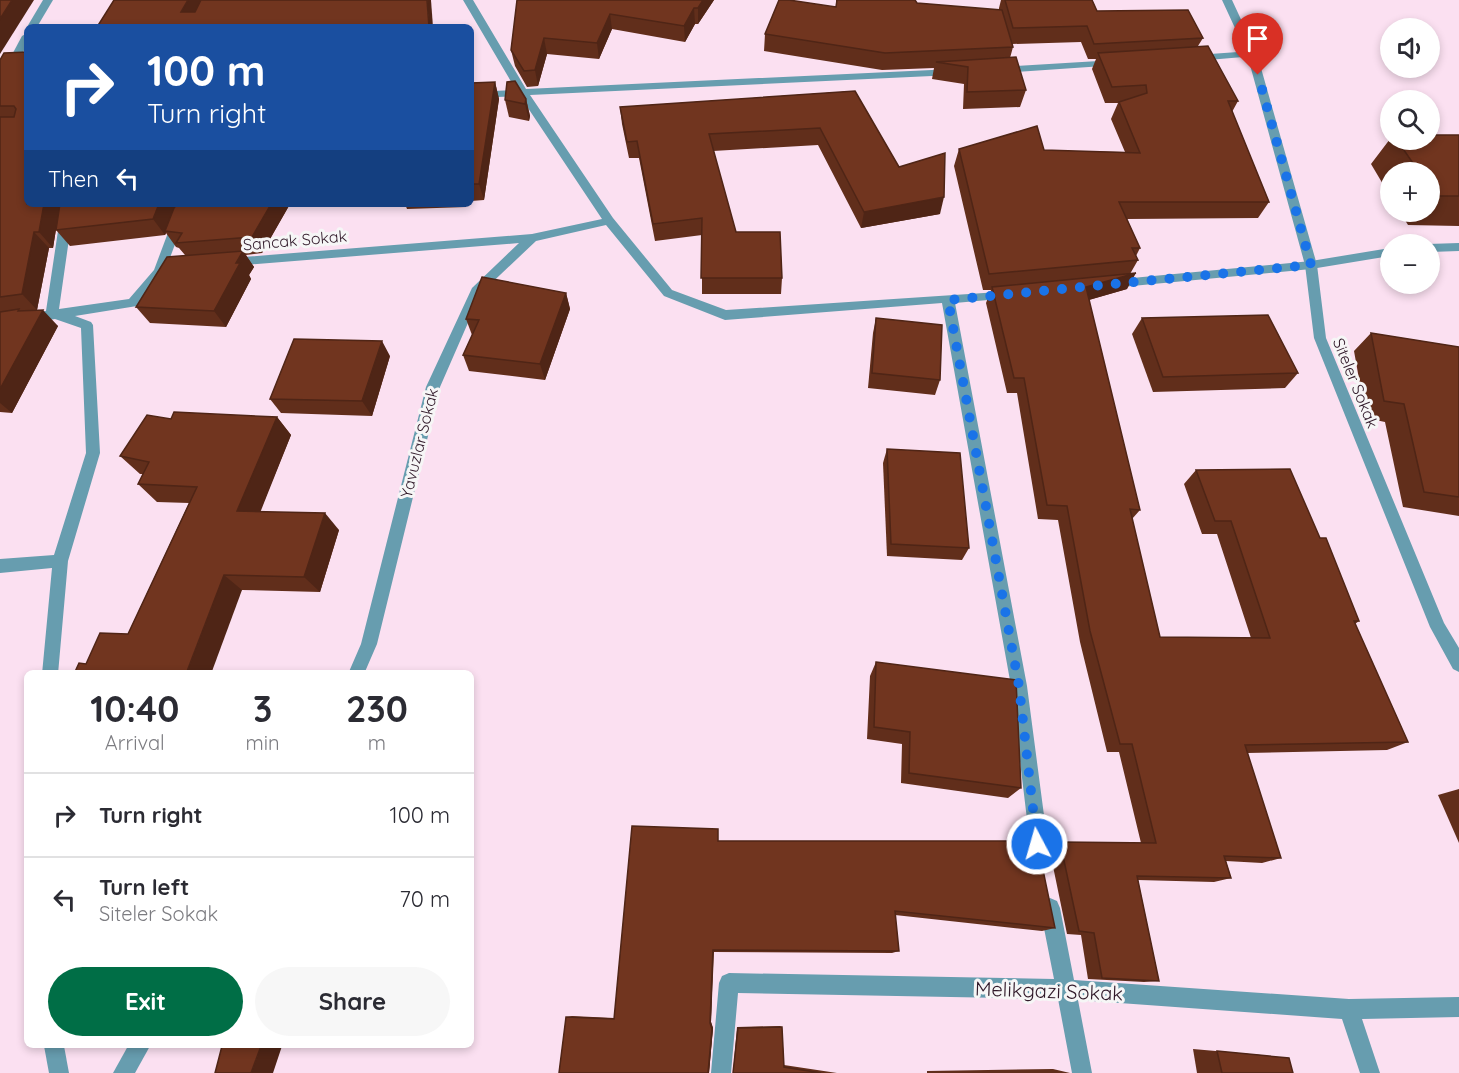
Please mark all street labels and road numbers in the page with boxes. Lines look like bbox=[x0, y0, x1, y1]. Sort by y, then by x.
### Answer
street label: Sancak Sokak bbox=[242, 225, 348, 255]
street label: Siteler Sokak bbox=[1329, 335, 1383, 431]
street label: Yavuzlar Sokak bbox=[396, 386, 442, 500]
street label: Melikgazi Sokak bbox=[975, 975, 1123, 1006]

